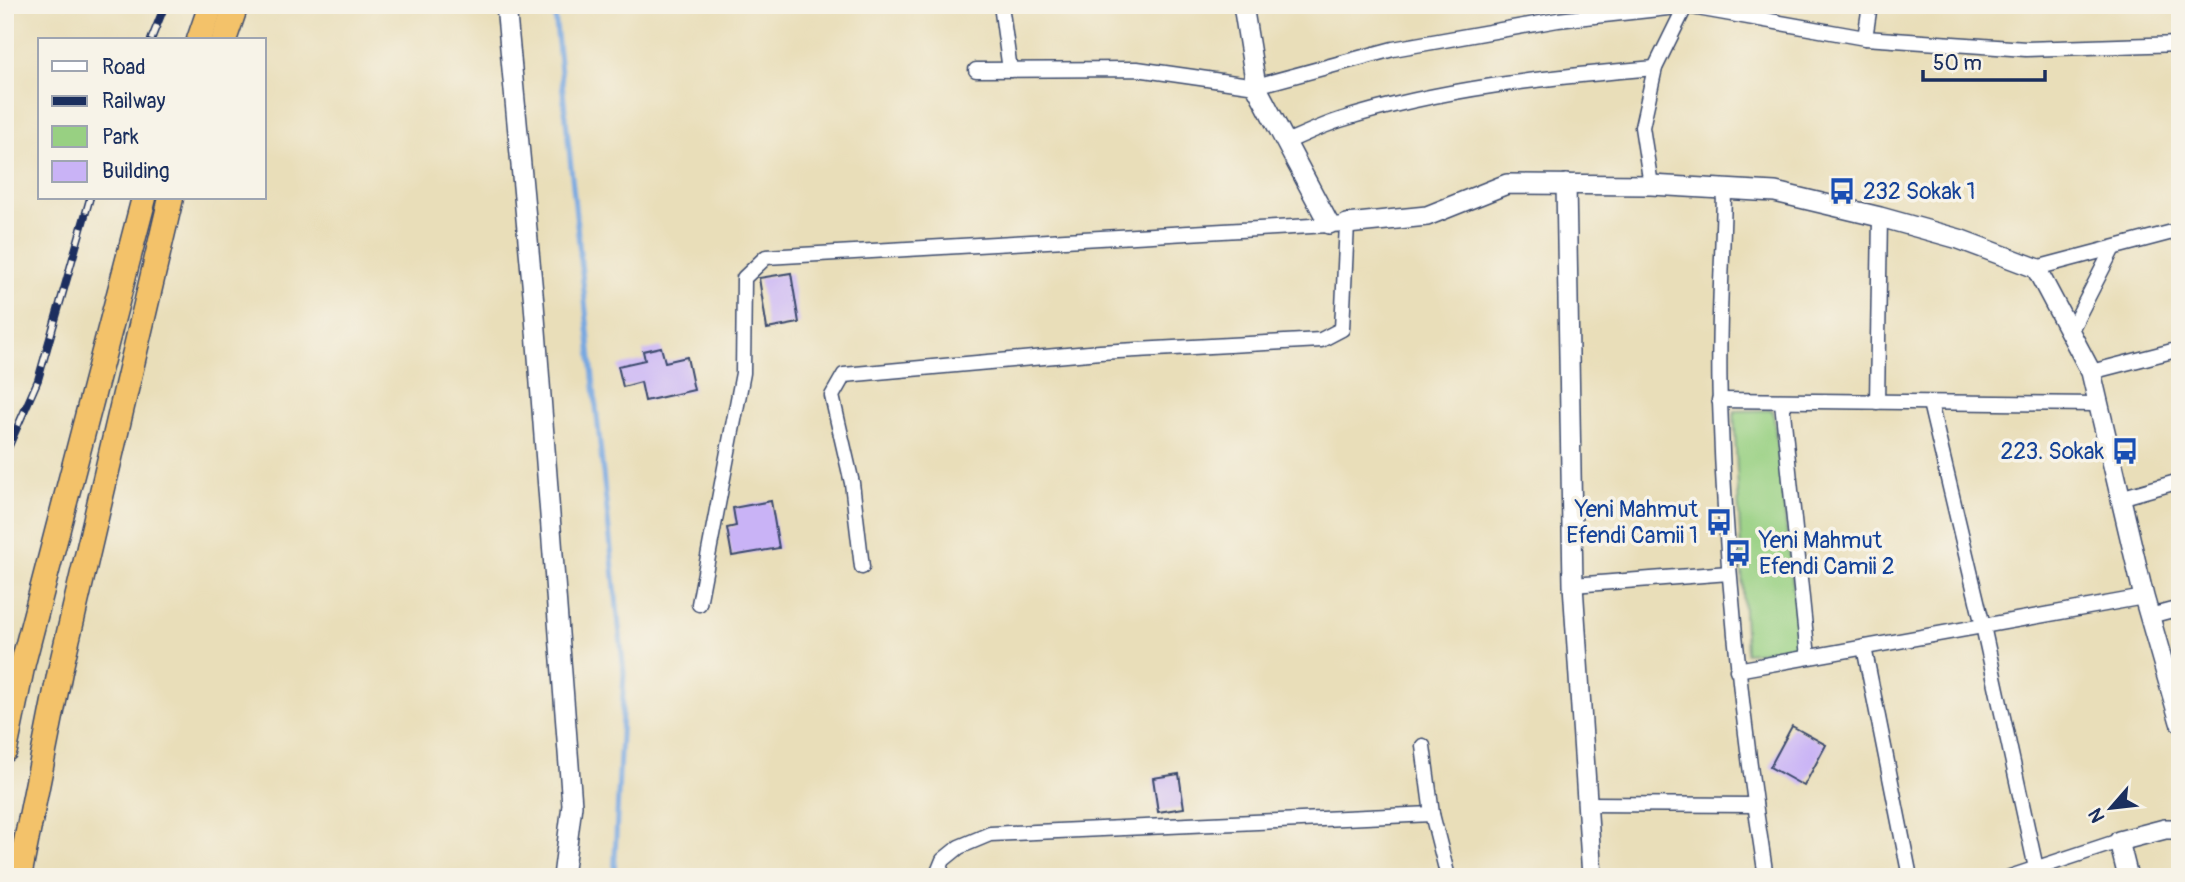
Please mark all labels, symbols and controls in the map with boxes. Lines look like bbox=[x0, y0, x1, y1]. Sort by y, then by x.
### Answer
legend bbox=[38, 38, 266, 200]
scale bar bbox=[1923, 38, 2045, 82]
text: 50 m bbox=[1933, 50, 1982, 77]
text: Road bbox=[102, 54, 146, 81]
text: Railway bbox=[102, 88, 166, 115]
text: Park bbox=[102, 124, 139, 151]
text: Building bbox=[102, 158, 169, 185]
bus stop icon: 232 Sokak 1 bbox=[1827, 176, 1857, 206]
place label: 232 Sokak 1 bbox=[1863, 177, 1975, 206]
bus stop icon: 223. Sokak bbox=[2110, 436, 2140, 466]
place label: 223. Sokak bbox=[2000, 437, 2104, 466]
place label: Yeni Mahmut Efendi Camii 1 bbox=[1566, 495, 1699, 550]
bus stop icon: Yeni Mahmut Efendi Camii 1 bbox=[1704, 507, 1734, 537]
place label: Yeni Mahmut Efendi Camii 2 bbox=[1758, 526, 1895, 581]
bus stop icon: Yeni Mahmut Efendi Camii 2 bbox=[1723, 538, 1753, 568]
north arrow bbox=[2076, 774, 2146, 844]
text: N bbox=[2083, 804, 2110, 827]

